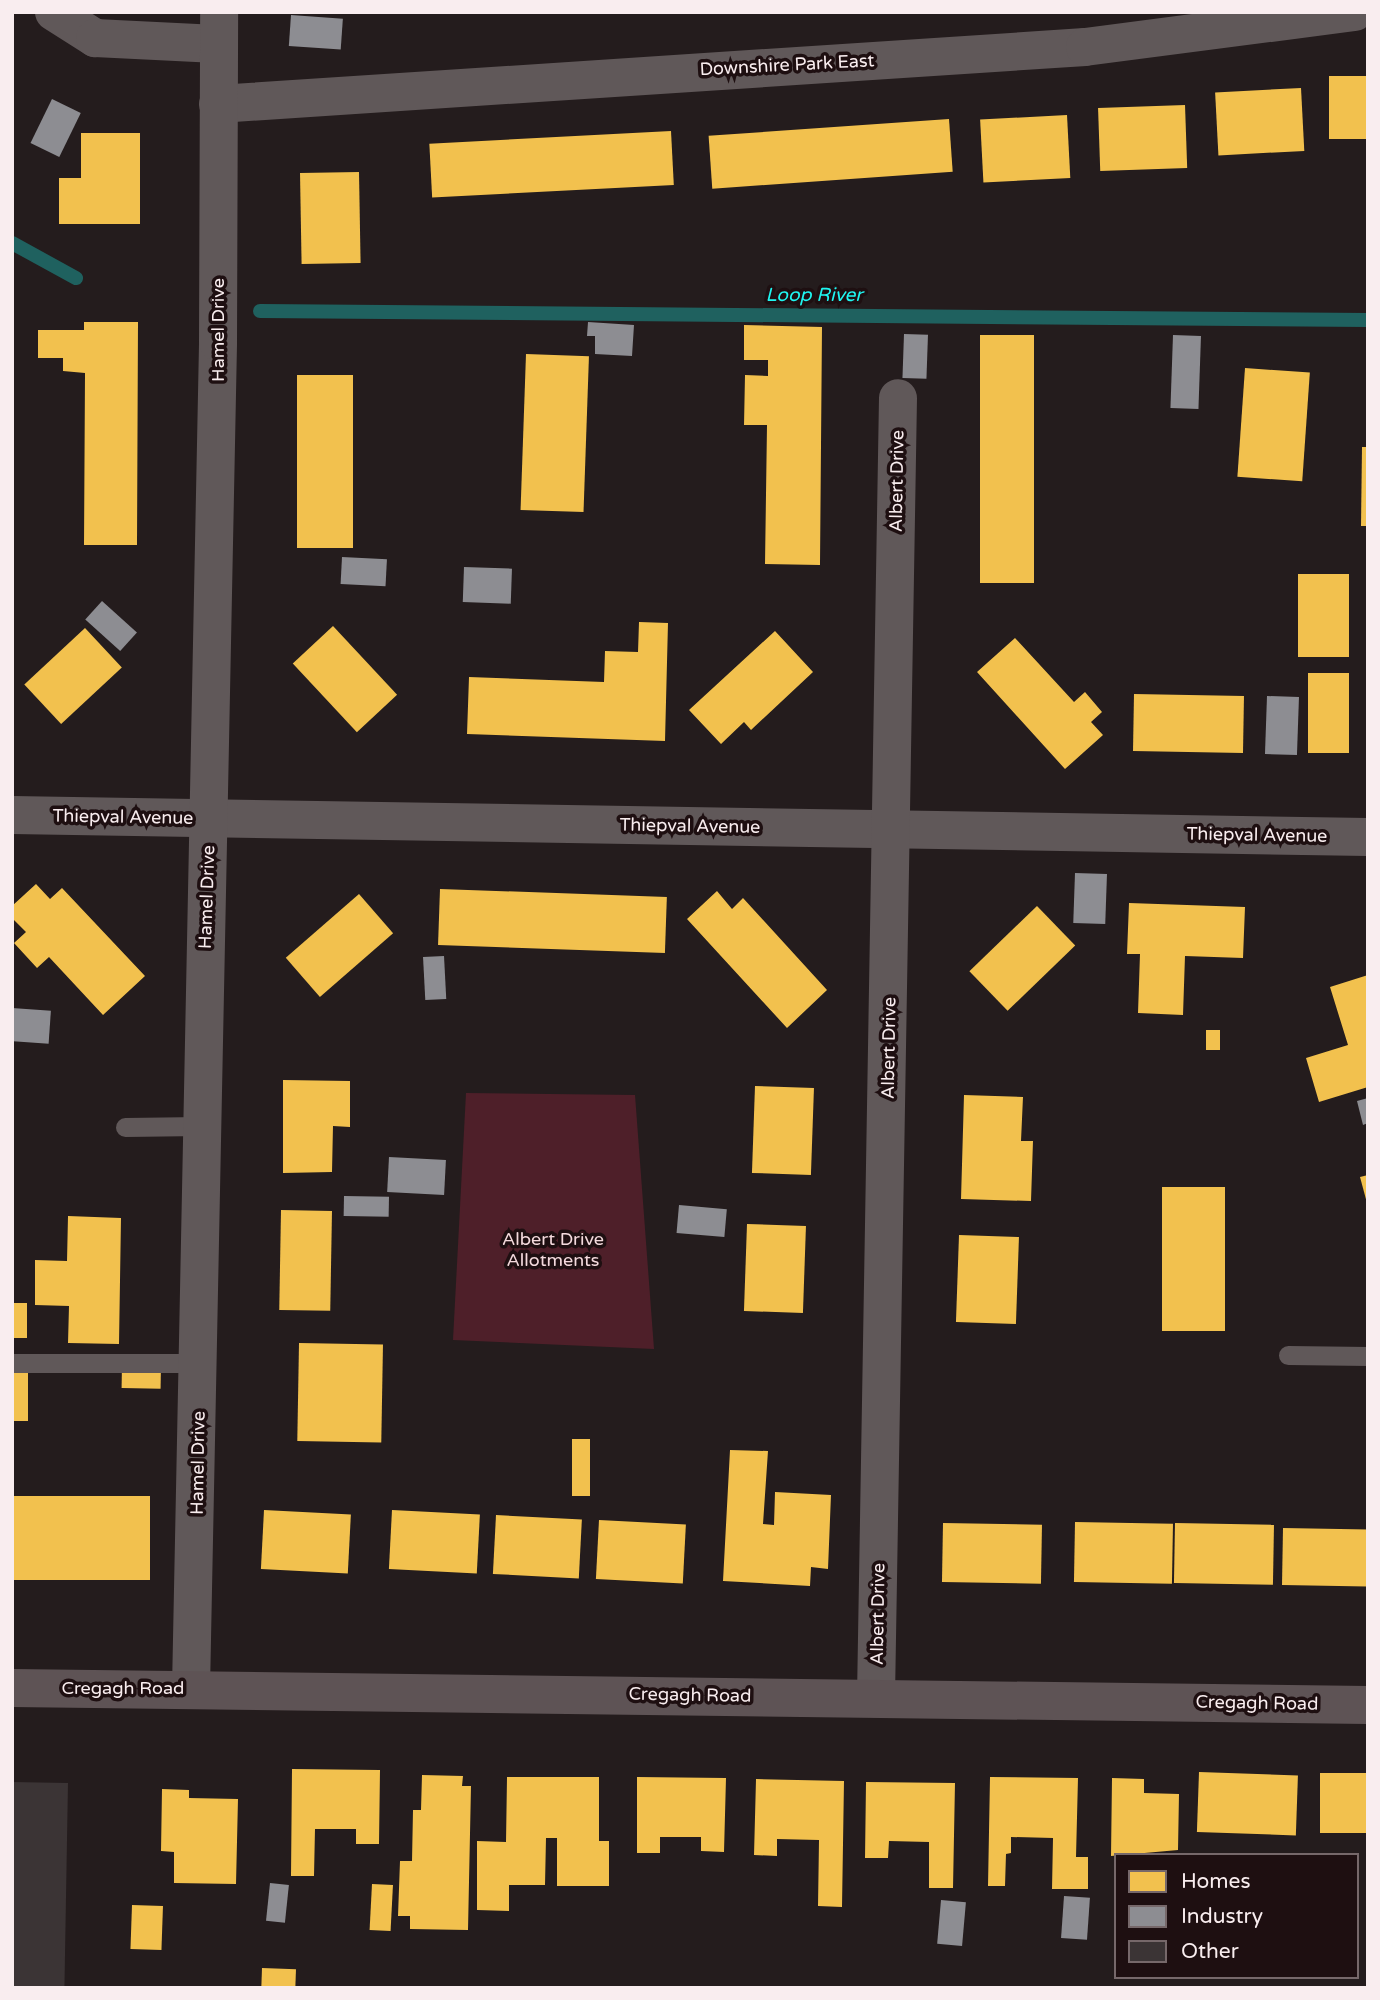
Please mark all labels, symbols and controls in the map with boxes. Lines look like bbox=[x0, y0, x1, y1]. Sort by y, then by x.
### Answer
street label: Downshire Park East bbox=[699, 50, 875, 80]
street label: Hamel Drive bbox=[207, 278, 229, 382]
water label: Loop River bbox=[765, 285, 863, 307]
street label: Albert Drive bbox=[885, 430, 909, 532]
street label: Thiepval Avenue bbox=[52, 805, 194, 829]
street label: Thiepval Avenue bbox=[619, 814, 761, 838]
street label: Thiepval Avenue bbox=[1186, 823, 1328, 847]
street label: Hamel Drive bbox=[194, 845, 220, 949]
street label: Albert Drive bbox=[877, 997, 901, 1099]
park label: Albert Drive Allotments bbox=[502, 1229, 604, 1272]
street label: Hamel Drive bbox=[186, 1411, 210, 1515]
street label: Albert Drive bbox=[866, 1563, 890, 1665]
street label: Cregagh Road bbox=[62, 1677, 184, 1699]
street label: Cregagh Road bbox=[628, 1683, 752, 1707]
street label: Cregagh Road bbox=[1195, 1691, 1319, 1715]
legend bbox=[1114, 1853, 1359, 1979]
text: Homes bbox=[1181, 1869, 1251, 1894]
text: Industry bbox=[1181, 1904, 1263, 1929]
text: Other bbox=[1181, 1939, 1239, 1964]

